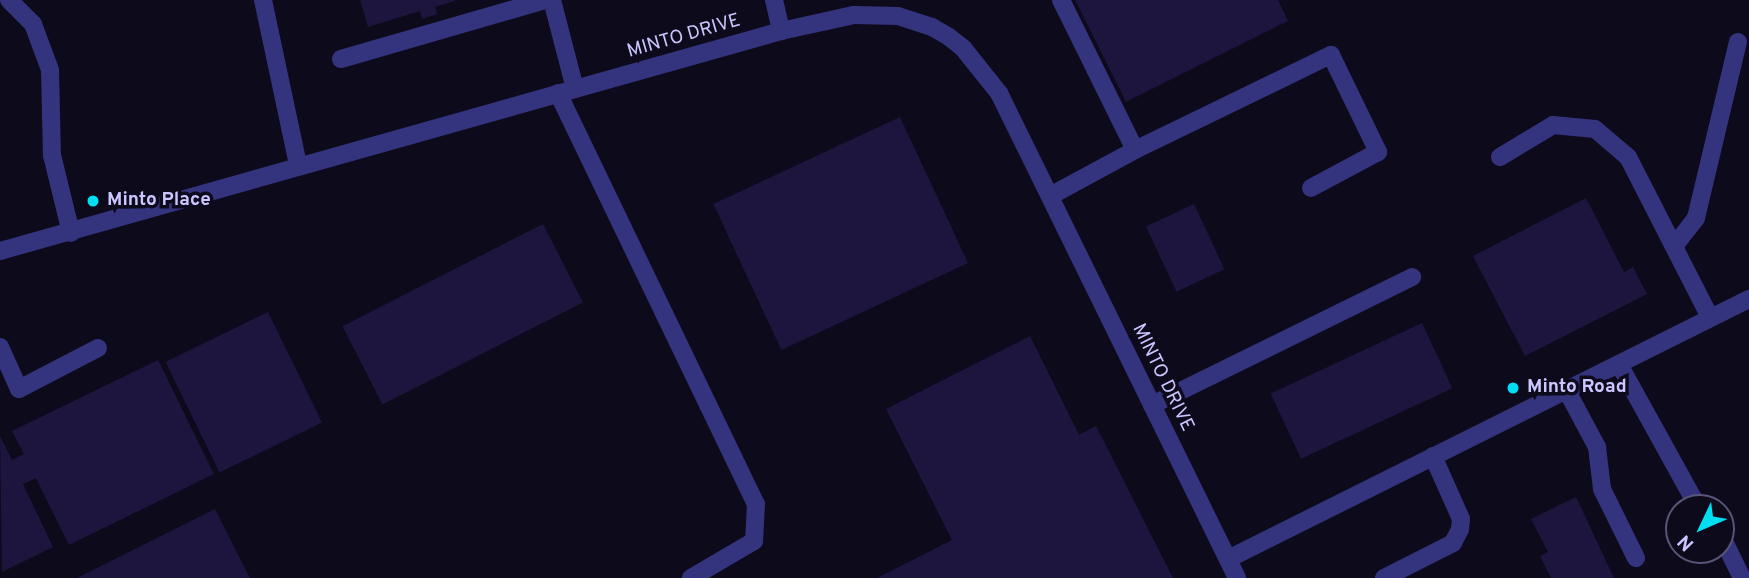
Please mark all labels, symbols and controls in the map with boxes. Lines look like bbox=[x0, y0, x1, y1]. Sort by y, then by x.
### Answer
street label: MINTO DRIVE bbox=[625, 10, 743, 64]
place label: Minto Place bbox=[107, 190, 211, 212]
marker: Minto Place bbox=[85, 193, 101, 209]
street label: MINTO DRIVE bbox=[1126, 321, 1198, 435]
place label: Minto Road bbox=[1527, 377, 1627, 399]
marker: Minto Road bbox=[1505, 380, 1521, 396]
north arrow bbox=[1665, 494, 1735, 564]
text: N bbox=[1673, 529, 1700, 555]

